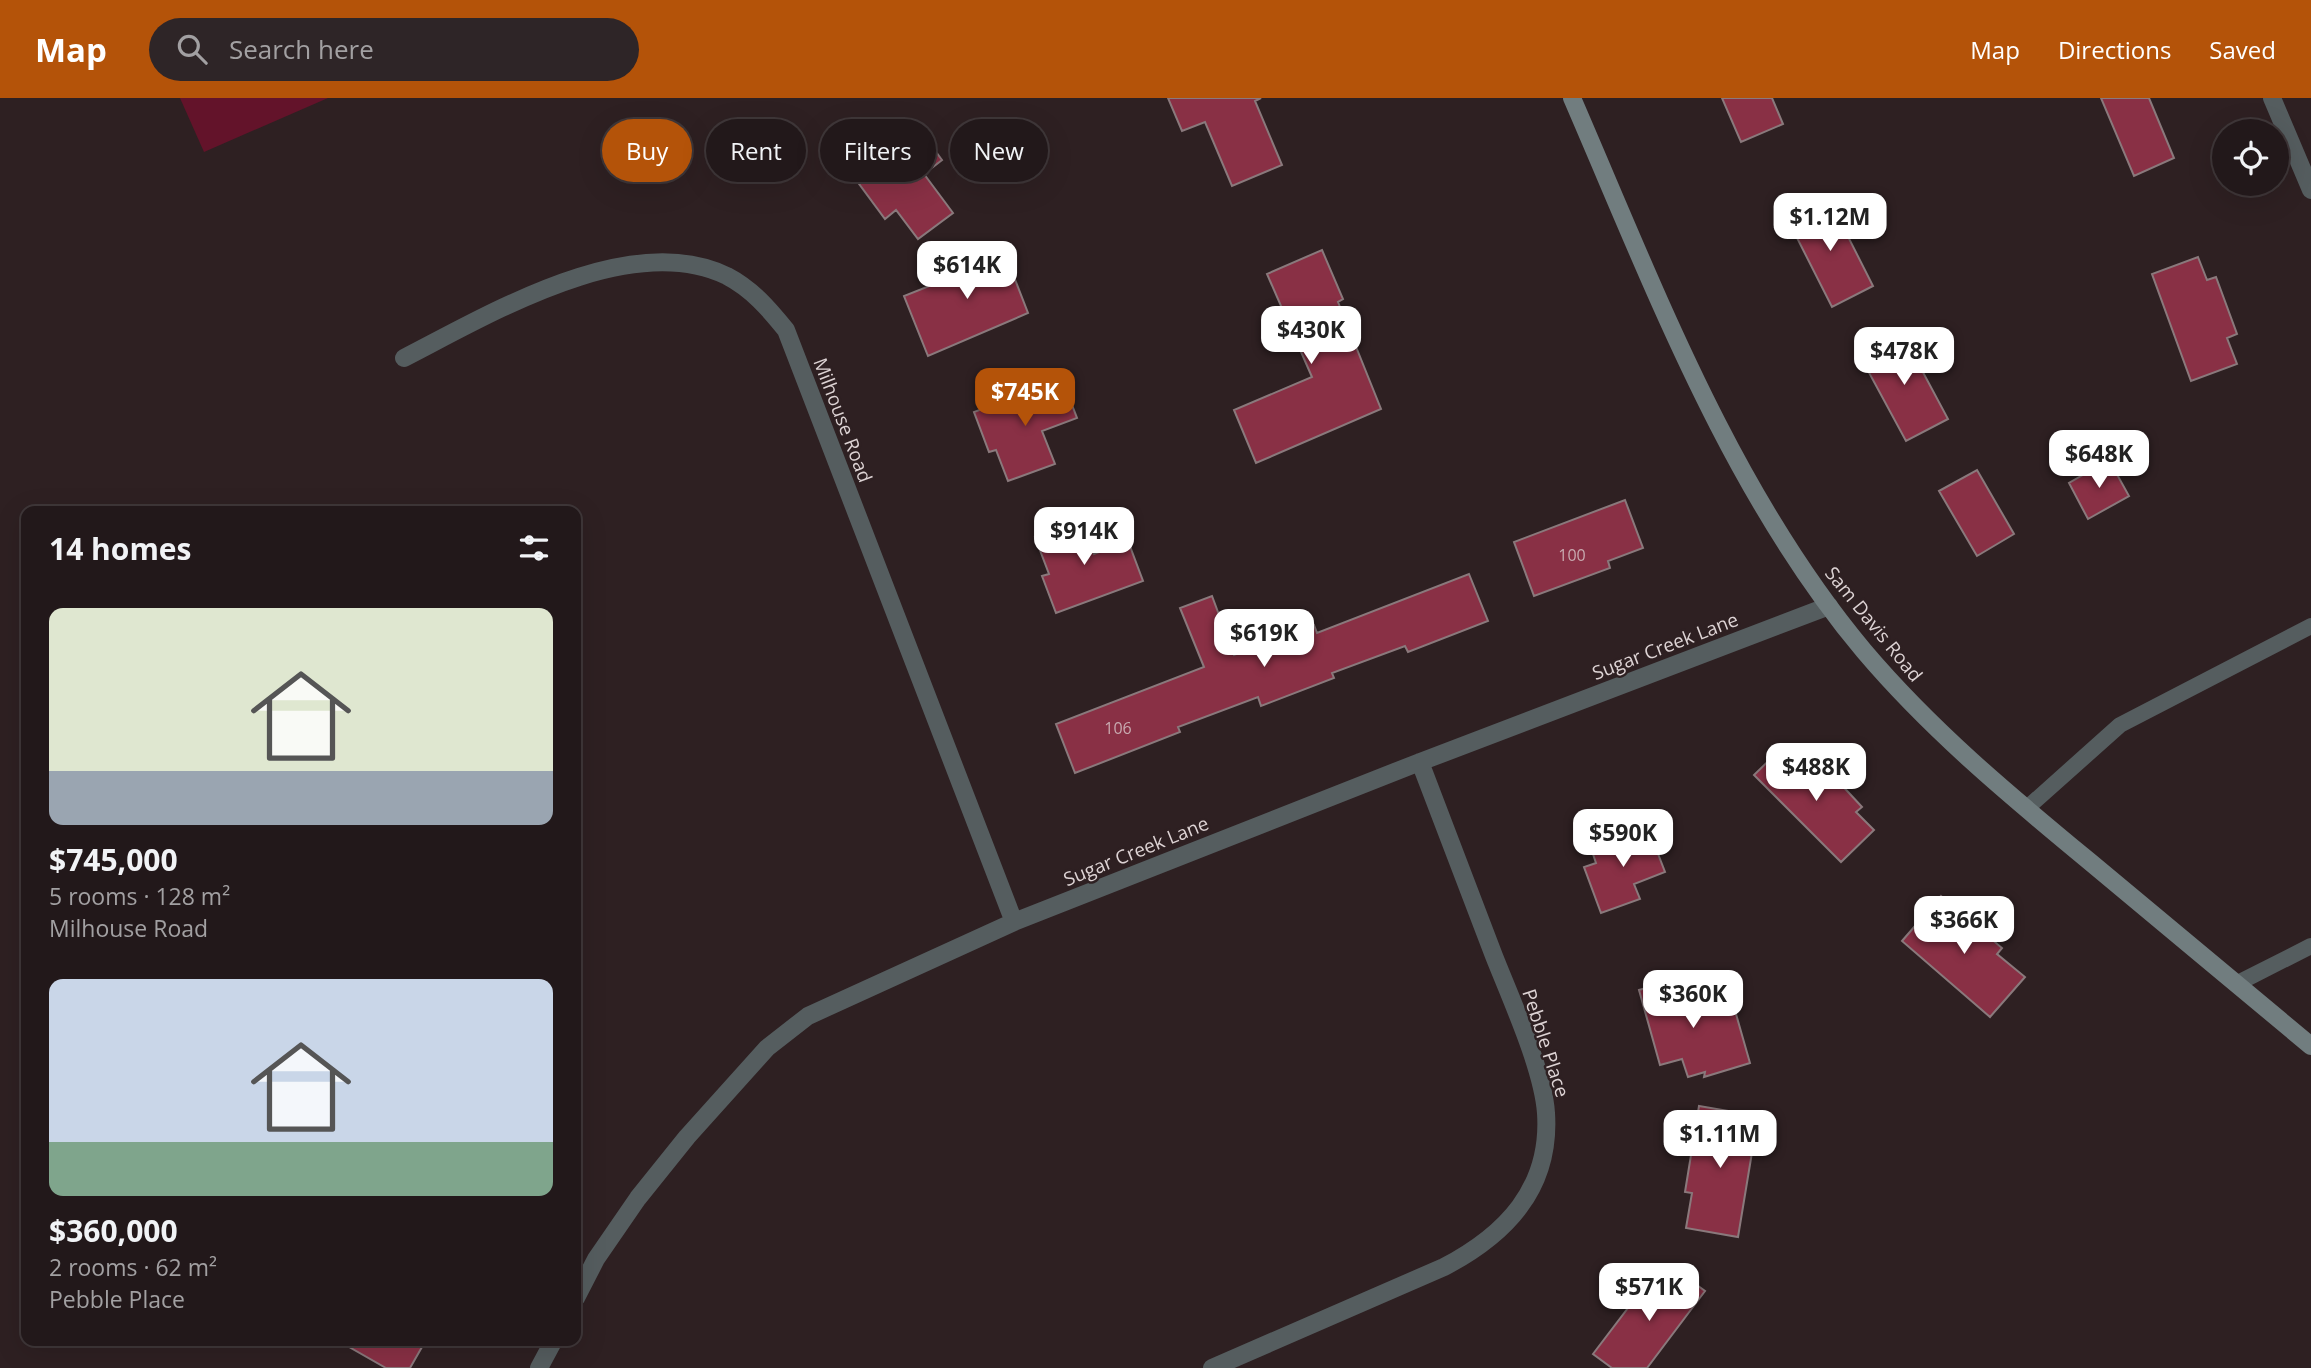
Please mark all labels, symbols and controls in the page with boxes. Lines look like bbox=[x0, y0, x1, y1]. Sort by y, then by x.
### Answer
search box bbox=[149, 18, 639, 81]
text: Map bbox=[35, 27, 107, 72]
icon: search bbox=[173, 30, 211, 68]
text: Search here bbox=[229, 31, 374, 67]
text: Map bbox=[1970, 33, 2020, 66]
text: Directions bbox=[2058, 33, 2171, 66]
text: Saved bbox=[2209, 33, 2276, 66]
chip: Buy bbox=[602, 119, 692, 182]
chip: Rent bbox=[706, 119, 806, 182]
chip: Filters bbox=[820, 119, 936, 182]
chip: New bbox=[950, 119, 1048, 182]
map controls bbox=[2212, 119, 2289, 196]
button: locate bbox=[2212, 119, 2289, 196]
pin: $1.12M bbox=[1773, 194, 1887, 253]
text: $1.12M bbox=[1790, 200, 1870, 232]
pin: $614K bbox=[918, 242, 1016, 301]
text: $614K bbox=[933, 248, 1001, 280]
pin: $430K bbox=[1262, 306, 1360, 366]
text: $430K bbox=[1277, 313, 1345, 345]
pin: $478K bbox=[1855, 328, 1953, 387]
text: $478K bbox=[1870, 334, 1938, 366]
street label: Milhouse Road bbox=[807, 354, 879, 486]
pin: $745K bbox=[976, 368, 1074, 428]
text: $745K bbox=[991, 375, 1059, 407]
pin: $648K bbox=[2050, 430, 2148, 490]
text: $648K bbox=[2065, 437, 2133, 469]
pin: $914K bbox=[1035, 508, 1133, 567]
text: $914K bbox=[1050, 514, 1118, 546]
text: 14 homes bbox=[49, 528, 192, 569]
icon: filters bbox=[515, 529, 553, 567]
house number: 100 bbox=[1558, 544, 1586, 566]
street label: Sam Davis Road bbox=[1819, 561, 1929, 687]
street label: Sugar Creek Lane bbox=[1588, 606, 1742, 686]
pin: $619K bbox=[1215, 610, 1313, 669]
text: $619K bbox=[1230, 616, 1298, 648]
icon: home bbox=[238, 653, 364, 779]
house number: 106 bbox=[1104, 717, 1132, 739]
pin: $488K bbox=[1767, 744, 1865, 803]
text: $488K bbox=[1782, 750, 1850, 782]
street label: Sugar Creek Lane bbox=[1060, 810, 1212, 892]
pin: $590K bbox=[1574, 810, 1672, 869]
text: $590K bbox=[1589, 816, 1657, 848]
text: $745,000 bbox=[49, 839, 178, 880]
text: 5 rooms · 128 m² bbox=[49, 880, 230, 912]
pin: $366K bbox=[1915, 896, 2013, 956]
text: $366K bbox=[1930, 903, 1998, 935]
text: Milhouse Road bbox=[49, 912, 208, 944]
pin: $360K bbox=[1644, 970, 1742, 1030]
text: $360K bbox=[1659, 977, 1727, 1009]
street label: Pebble Place bbox=[1516, 986, 1576, 1100]
icon: home bbox=[238, 1024, 364, 1150]
pin: $1.11M bbox=[1663, 1110, 1777, 1170]
text: $1.11M bbox=[1680, 1117, 1760, 1149]
text: $360,000 bbox=[49, 1210, 178, 1251]
text: 2 rooms · 62 m² bbox=[49, 1251, 217, 1283]
pin: $571K bbox=[1600, 1264, 1698, 1323]
text: $571K bbox=[1615, 1270, 1683, 1302]
text: Pebble Place bbox=[49, 1283, 185, 1315]

